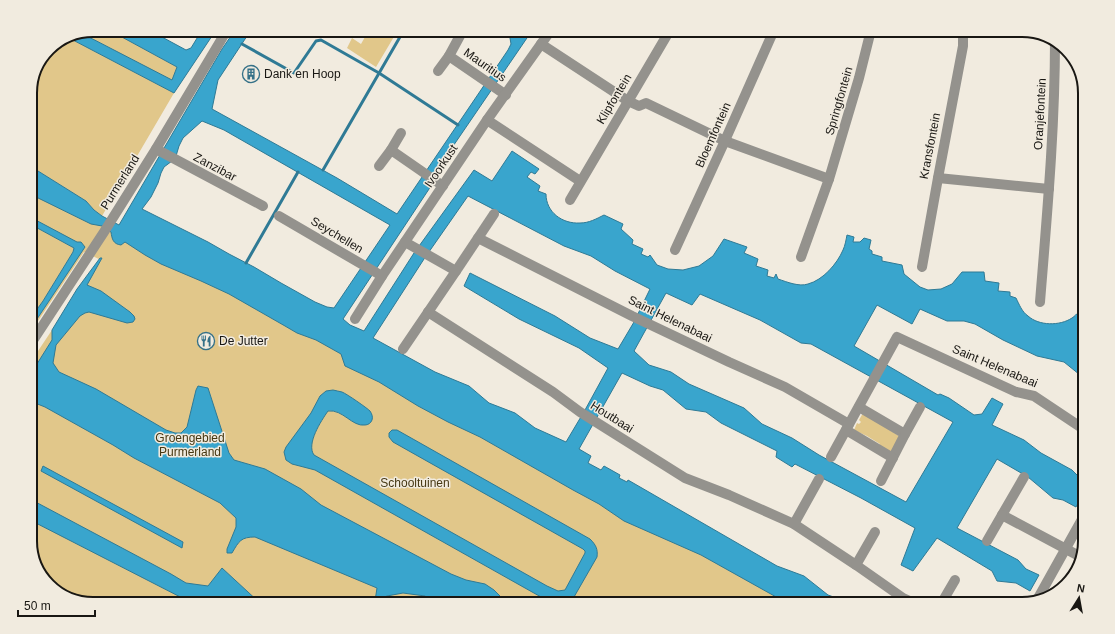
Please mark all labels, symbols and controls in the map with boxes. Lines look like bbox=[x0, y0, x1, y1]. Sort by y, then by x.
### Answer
street label: Mauritius bbox=[461, 45, 509, 85]
building icon: Dank en Hoop bbox=[241, 64, 261, 84]
street label: Springfontein bbox=[823, 65, 855, 137]
place label: Dank en Hoop bbox=[264, 67, 341, 81]
street label: Klipfontein bbox=[594, 71, 634, 127]
street label: Oranjefontein bbox=[1031, 78, 1049, 150]
street label: Bloemfontein bbox=[692, 100, 734, 170]
street label: Kransfontein bbox=[917, 112, 943, 180]
street label: Ivoorkust bbox=[422, 141, 461, 190]
street label: Zanzibar bbox=[191, 150, 239, 184]
street label: Purmerland bbox=[98, 152, 142, 212]
street label: Seychellen bbox=[308, 214, 366, 256]
street label: Saint Helenabaai bbox=[626, 293, 714, 345]
restaurant icon: De Jutter bbox=[196, 331, 216, 351]
place label: De Jutter bbox=[219, 334, 268, 348]
street label: Saint Helenabaai bbox=[950, 342, 1040, 390]
street label: Houtbaai bbox=[588, 398, 636, 436]
park label: Groengebied Purmerland bbox=[155, 431, 225, 459]
park label: Schooltuinen bbox=[380, 476, 450, 490]
north arrow bbox=[1059, 578, 1099, 618]
text: N bbox=[1076, 582, 1086, 595]
scale bar bbox=[18, 592, 95, 618]
text: 50 m bbox=[24, 599, 51, 613]

